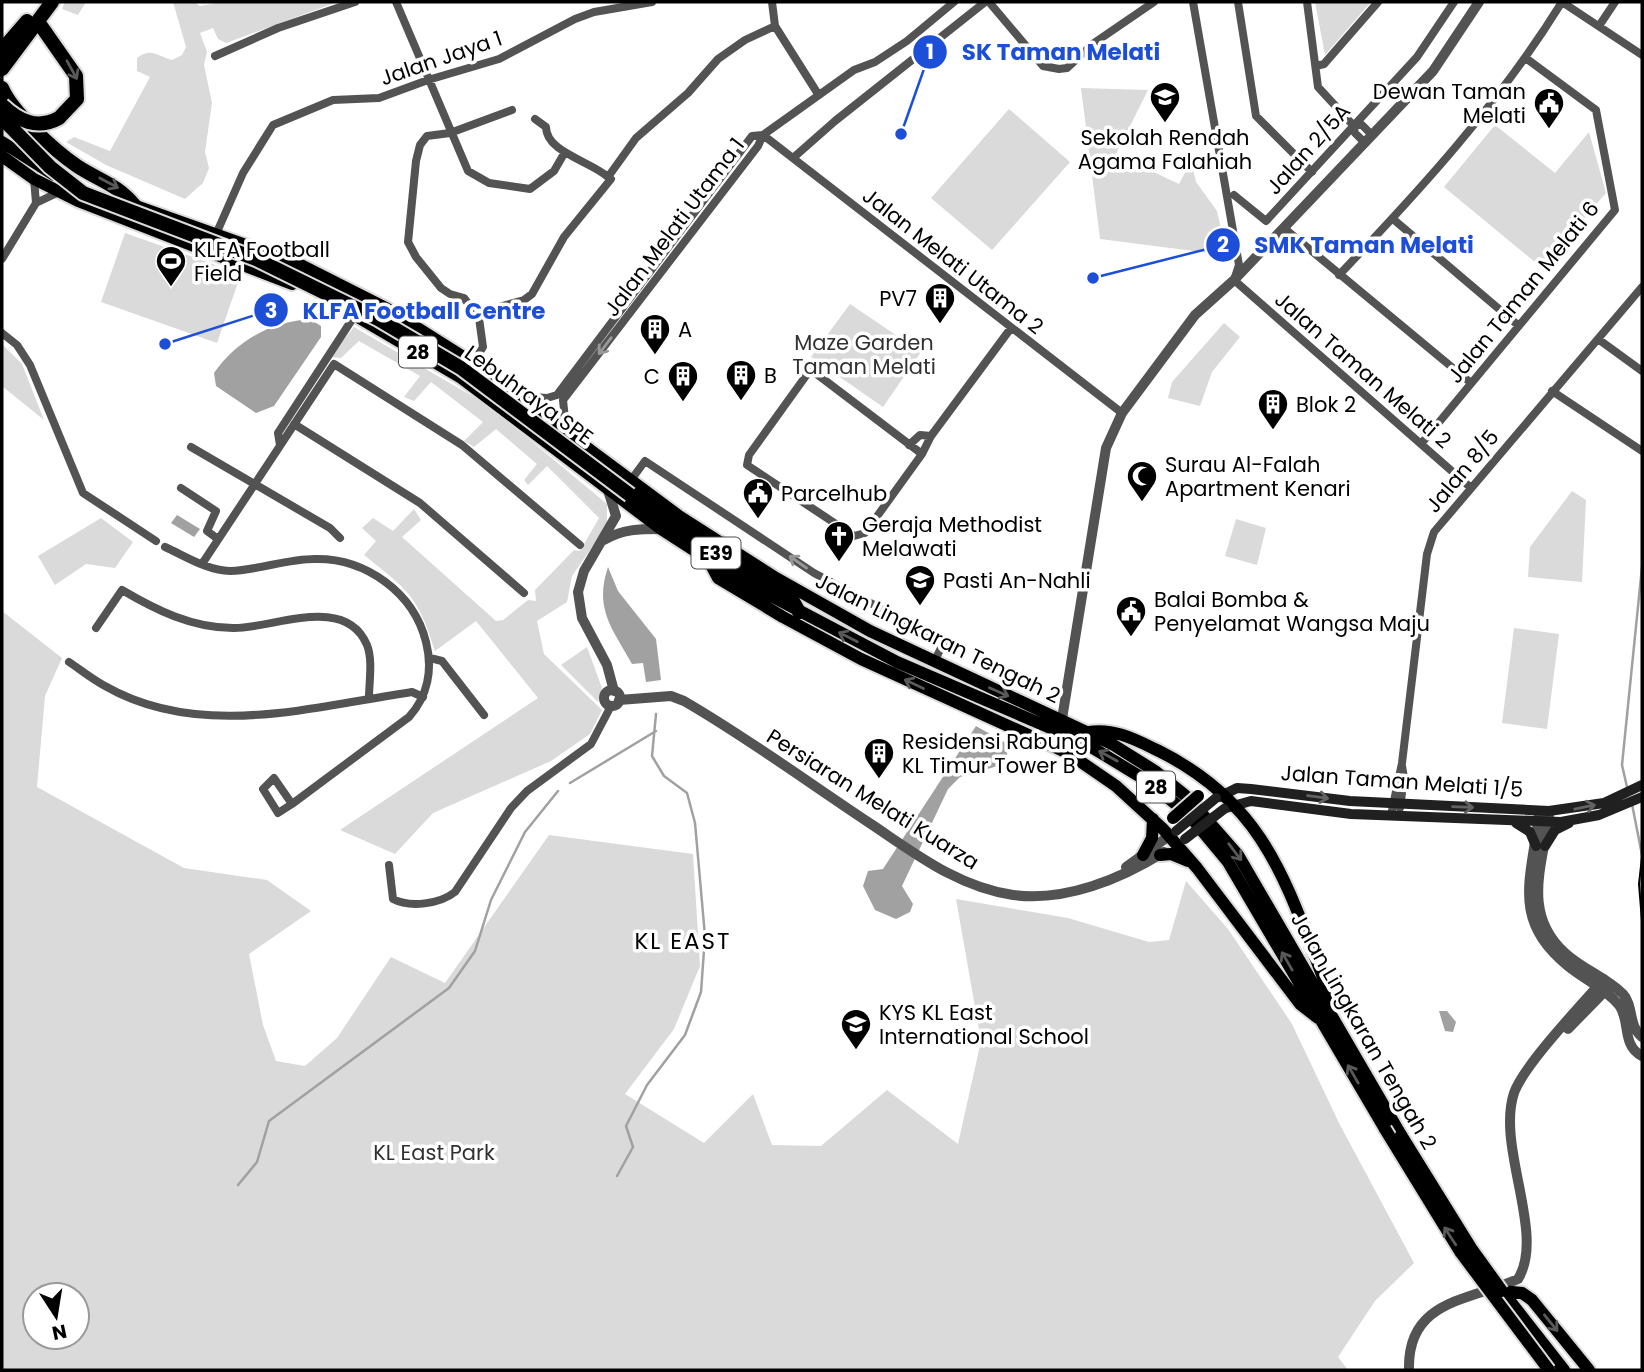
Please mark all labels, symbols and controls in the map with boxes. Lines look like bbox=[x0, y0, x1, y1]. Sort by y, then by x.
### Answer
street label: Jalan Jaya 1 bbox=[376, 24, 506, 92]
callout: SK Taman Melati bbox=[913, 30, 1174, 74]
text: SK Taman Melati bbox=[962, 36, 1160, 68]
text: 1 bbox=[926, 37, 934, 66]
one-way arrow bbox=[65, 60, 79, 80]
place label: Dewan Taman Melati bbox=[1373, 77, 1526, 130]
school or university icon: Sekolah Rendah Agama Falahiah bbox=[1148, 80, 1182, 124]
public building icon: Dewan Taman Melati bbox=[1532, 86, 1566, 130]
street label: Jalan 2/5A bbox=[1259, 97, 1357, 201]
place label: Sekolah Rendah Agama Falahiah bbox=[1078, 123, 1252, 176]
street label: Jalan Melati Utama 1 bbox=[597, 132, 751, 322]
one-way arrow bbox=[98, 176, 118, 190]
street label: Jalan Melati Utama 2 bbox=[857, 181, 1049, 341]
street label: Jalan Taman Melati 6 bbox=[1440, 195, 1606, 389]
callout: SMK Taman Melati bbox=[1205, 223, 1488, 267]
text: SMK Taman Melati bbox=[1254, 229, 1474, 261]
text: 2 bbox=[1217, 230, 1229, 259]
place label: KLFA Football Field bbox=[194, 235, 330, 288]
sports icon: KLFA Football Field bbox=[154, 244, 188, 288]
building icon: PV7 bbox=[923, 281, 957, 325]
place label: PV7 bbox=[879, 284, 917, 313]
street label: Jalan Taman Melati 2 bbox=[1269, 285, 1457, 455]
callout: KLFA Football Centre bbox=[253, 288, 559, 332]
text: KLFA Football Centre bbox=[303, 295, 545, 327]
text: 3 bbox=[265, 296, 277, 325]
building icon: A bbox=[638, 312, 672, 356]
place label: A bbox=[678, 315, 692, 344]
park label: Maze Garden Taman Melati bbox=[792, 328, 936, 381]
road number: 28 bbox=[399, 336, 437, 368]
one-way arrow bbox=[597, 336, 612, 355]
street label: Lebuhraya SPE bbox=[459, 339, 599, 451]
building icon: B bbox=[724, 358, 758, 402]
building icon: C bbox=[666, 359, 700, 403]
place label: B bbox=[764, 361, 777, 390]
place label: C bbox=[644, 362, 660, 391]
building icon: Blok 2 bbox=[1256, 387, 1290, 431]
place label: Blok 2 bbox=[1296, 390, 1356, 419]
street label: Jalan 8/5 bbox=[1419, 423, 1505, 519]
place label: Surau Al-Falah Apartment Kenari bbox=[1165, 450, 1351, 503]
mosque icon: Surau Al-Falah Apartment Kenari bbox=[1125, 459, 1159, 503]
public building icon: Parcelhub bbox=[741, 476, 775, 520]
place label: Parcelhub bbox=[781, 479, 887, 508]
place label: Geraja Methodist Melawati bbox=[862, 510, 1042, 563]
church icon: Geraja Methodist Melawati bbox=[822, 519, 856, 563]
road number: E39 bbox=[692, 538, 740, 568]
one-way arrow bbox=[789, 555, 808, 569]
school or university icon: Pasti An-Nahli bbox=[903, 563, 937, 607]
street label: Jalan Lingkaran Tengah 2 bbox=[811, 566, 1065, 710]
place label: Pasti An-Nahli bbox=[943, 566, 1091, 595]
place label: Balai Bomba & Penyelamat Wangsa Maju bbox=[1154, 585, 1430, 638]
public building icon: Balai Bomba & Penyelamat Wangsa Maju bbox=[1114, 594, 1148, 638]
one-way arrow bbox=[839, 629, 859, 643]
one-way arrow bbox=[904, 677, 925, 690]
one-way arrow bbox=[987, 686, 1009, 699]
street label: Persiaran Melati Kuarza bbox=[761, 722, 985, 876]
place label: Residensi Rabung KL Timur Tower B bbox=[902, 727, 1089, 780]
building icon: Residensi Rabung KL Timur Tower B bbox=[862, 736, 896, 780]
one-way arrow bbox=[1099, 749, 1119, 763]
street label: Jalan Taman Melati 1/5 bbox=[1280, 758, 1524, 804]
road number: 28 bbox=[1137, 772, 1175, 802]
one-way arrow bbox=[1306, 791, 1329, 804]
one-way arrow bbox=[1573, 800, 1596, 814]
one-way arrow bbox=[1452, 801, 1475, 814]
one-way arrow bbox=[1227, 842, 1242, 861]
street label: Jalan Lingkaran Tengah 2 bbox=[1284, 907, 1444, 1155]
district label: KL EAST bbox=[634, 925, 732, 957]
one-way arrow bbox=[1280, 951, 1294, 971]
place label: KYS KL East International School bbox=[879, 998, 1089, 1051]
school or university icon: KYS KL East International School bbox=[839, 1007, 873, 1051]
one-way arrow bbox=[1346, 1065, 1360, 1085]
park label: KL East Park bbox=[373, 1138, 495, 1167]
one-way arrow bbox=[1443, 1227, 1457, 1247]
north arrow bbox=[21, 1281, 91, 1351]
one-way arrow bbox=[1543, 1313, 1558, 1331]
text: N bbox=[50, 1317, 69, 1347]

